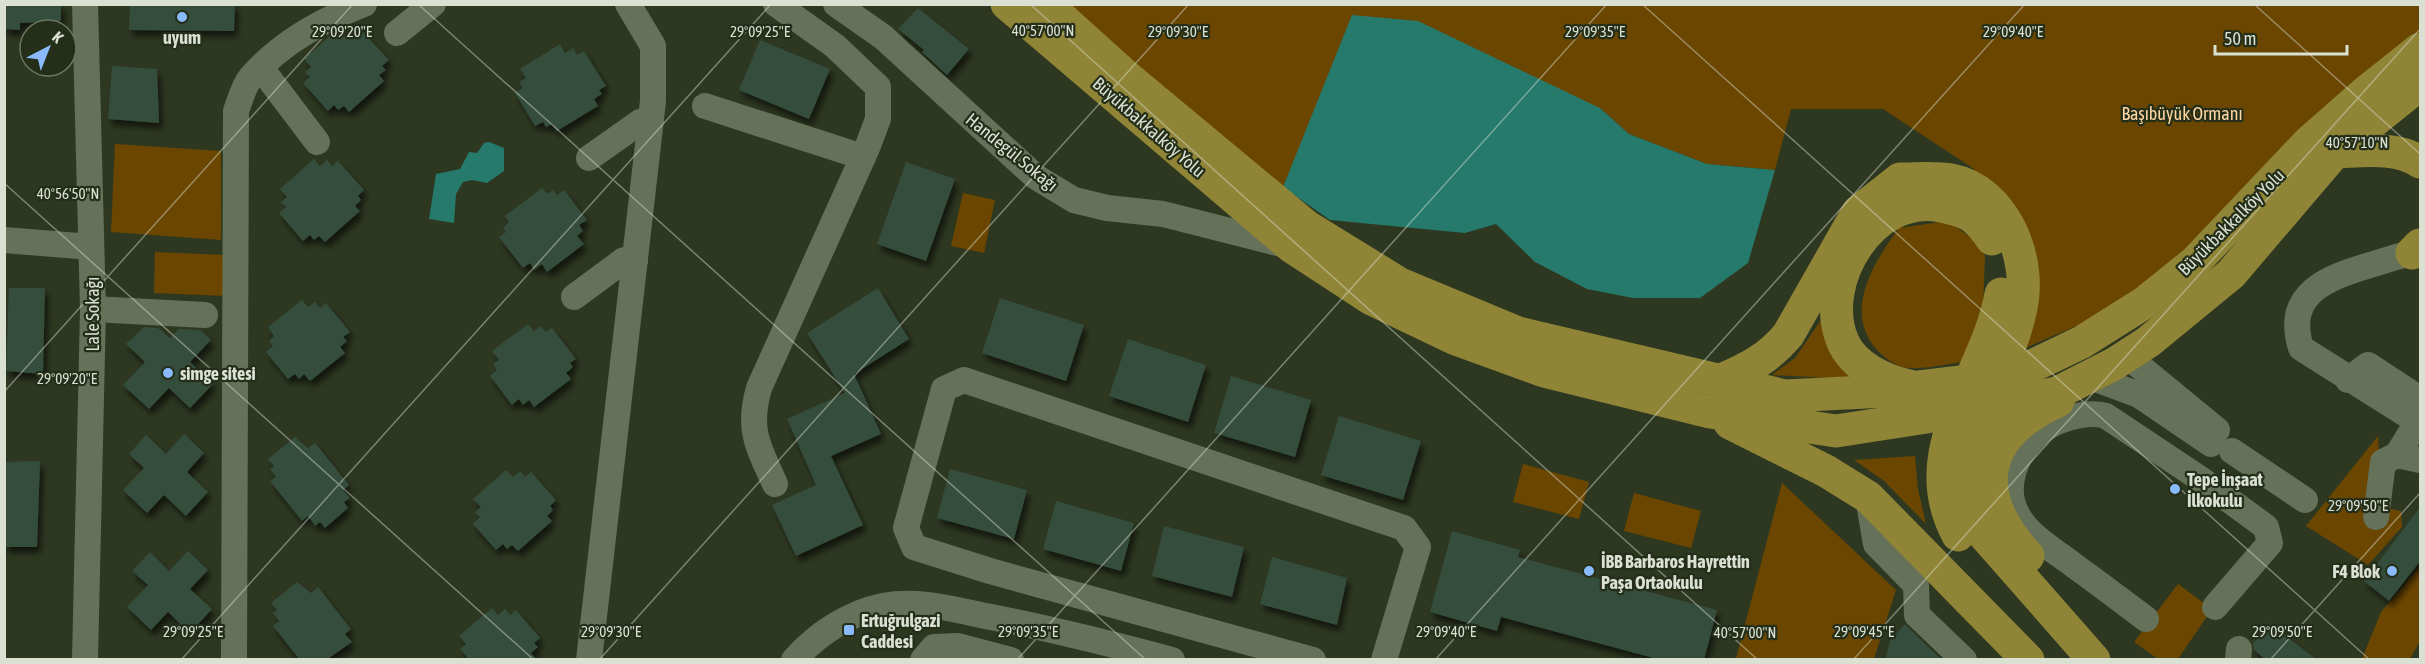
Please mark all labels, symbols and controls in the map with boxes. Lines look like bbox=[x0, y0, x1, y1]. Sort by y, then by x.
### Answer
marker: uyum bbox=[175, 10, 189, 24]
north arrow bbox=[18, 18, 78, 78]
scale bar bbox=[2215, 18, 2347, 56]
text: 40°57'00"N bbox=[1012, 22, 1074, 39]
text: 29°09'20"E bbox=[312, 23, 373, 40]
text: 29°09'25"E bbox=[730, 23, 791, 40]
text: 29°09'30"E bbox=[1148, 23, 1209, 40]
text: 29°09'35"E bbox=[1565, 23, 1626, 40]
text: 29°09'40"E bbox=[1983, 23, 2044, 40]
place label: uyum bbox=[163, 27, 201, 48]
text: K bbox=[49, 28, 67, 46]
text: 50 m bbox=[2224, 28, 2256, 49]
street label: Büyükbakkalköy Yolu bbox=[1089, 73, 1209, 181]
park label: Başıbüyük Ormanı bbox=[2121, 103, 2243, 124]
street label: Handegül Sokağı bbox=[962, 109, 1062, 195]
text: 40°57'10"N bbox=[2326, 134, 2388, 151]
street label: Büyükbakkalköy Yolu bbox=[2173, 164, 2289, 280]
text: 40°56'50"N bbox=[37, 185, 99, 202]
street label: Lale Sokağı bbox=[82, 277, 103, 351]
place label: simge sitesi bbox=[180, 363, 256, 384]
marker: simge sitesi bbox=[161, 366, 175, 380]
text: 29°09'20"E bbox=[37, 370, 98, 387]
place label: Tepe İnşaat İlkokulu bbox=[2187, 469, 2264, 511]
marker: Tepe İnşaat İlkokulu bbox=[2168, 482, 2182, 496]
text: 29°09'50"E bbox=[2328, 497, 2389, 514]
place label: İBB Barbaros Hayrettin Paşa Ortaokulu bbox=[1601, 551, 1750, 593]
place label: F4 Blok bbox=[2332, 561, 2381, 582]
marker: İBB Barbaros Hayrettin Paşa Ortaokulu bbox=[1582, 564, 1596, 578]
marker: F4 Blok bbox=[2385, 564, 2399, 578]
place label: Ertuğrulgazi Caddesi bbox=[861, 610, 940, 652]
text: 29°09'25"E bbox=[163, 623, 224, 640]
text: 29°09'30"E bbox=[581, 623, 642, 640]
marker: Ertuğrulgazi Caddesi bbox=[842, 623, 856, 637]
text: 29°09'35"E bbox=[998, 623, 1059, 640]
text: 29°09'40"E bbox=[1416, 623, 1477, 640]
text: 29°09'45"E bbox=[1834, 623, 1895, 640]
text: 29°09'50"E bbox=[2252, 623, 2313, 640]
text: 40°57'00"N bbox=[1714, 624, 1776, 641]

